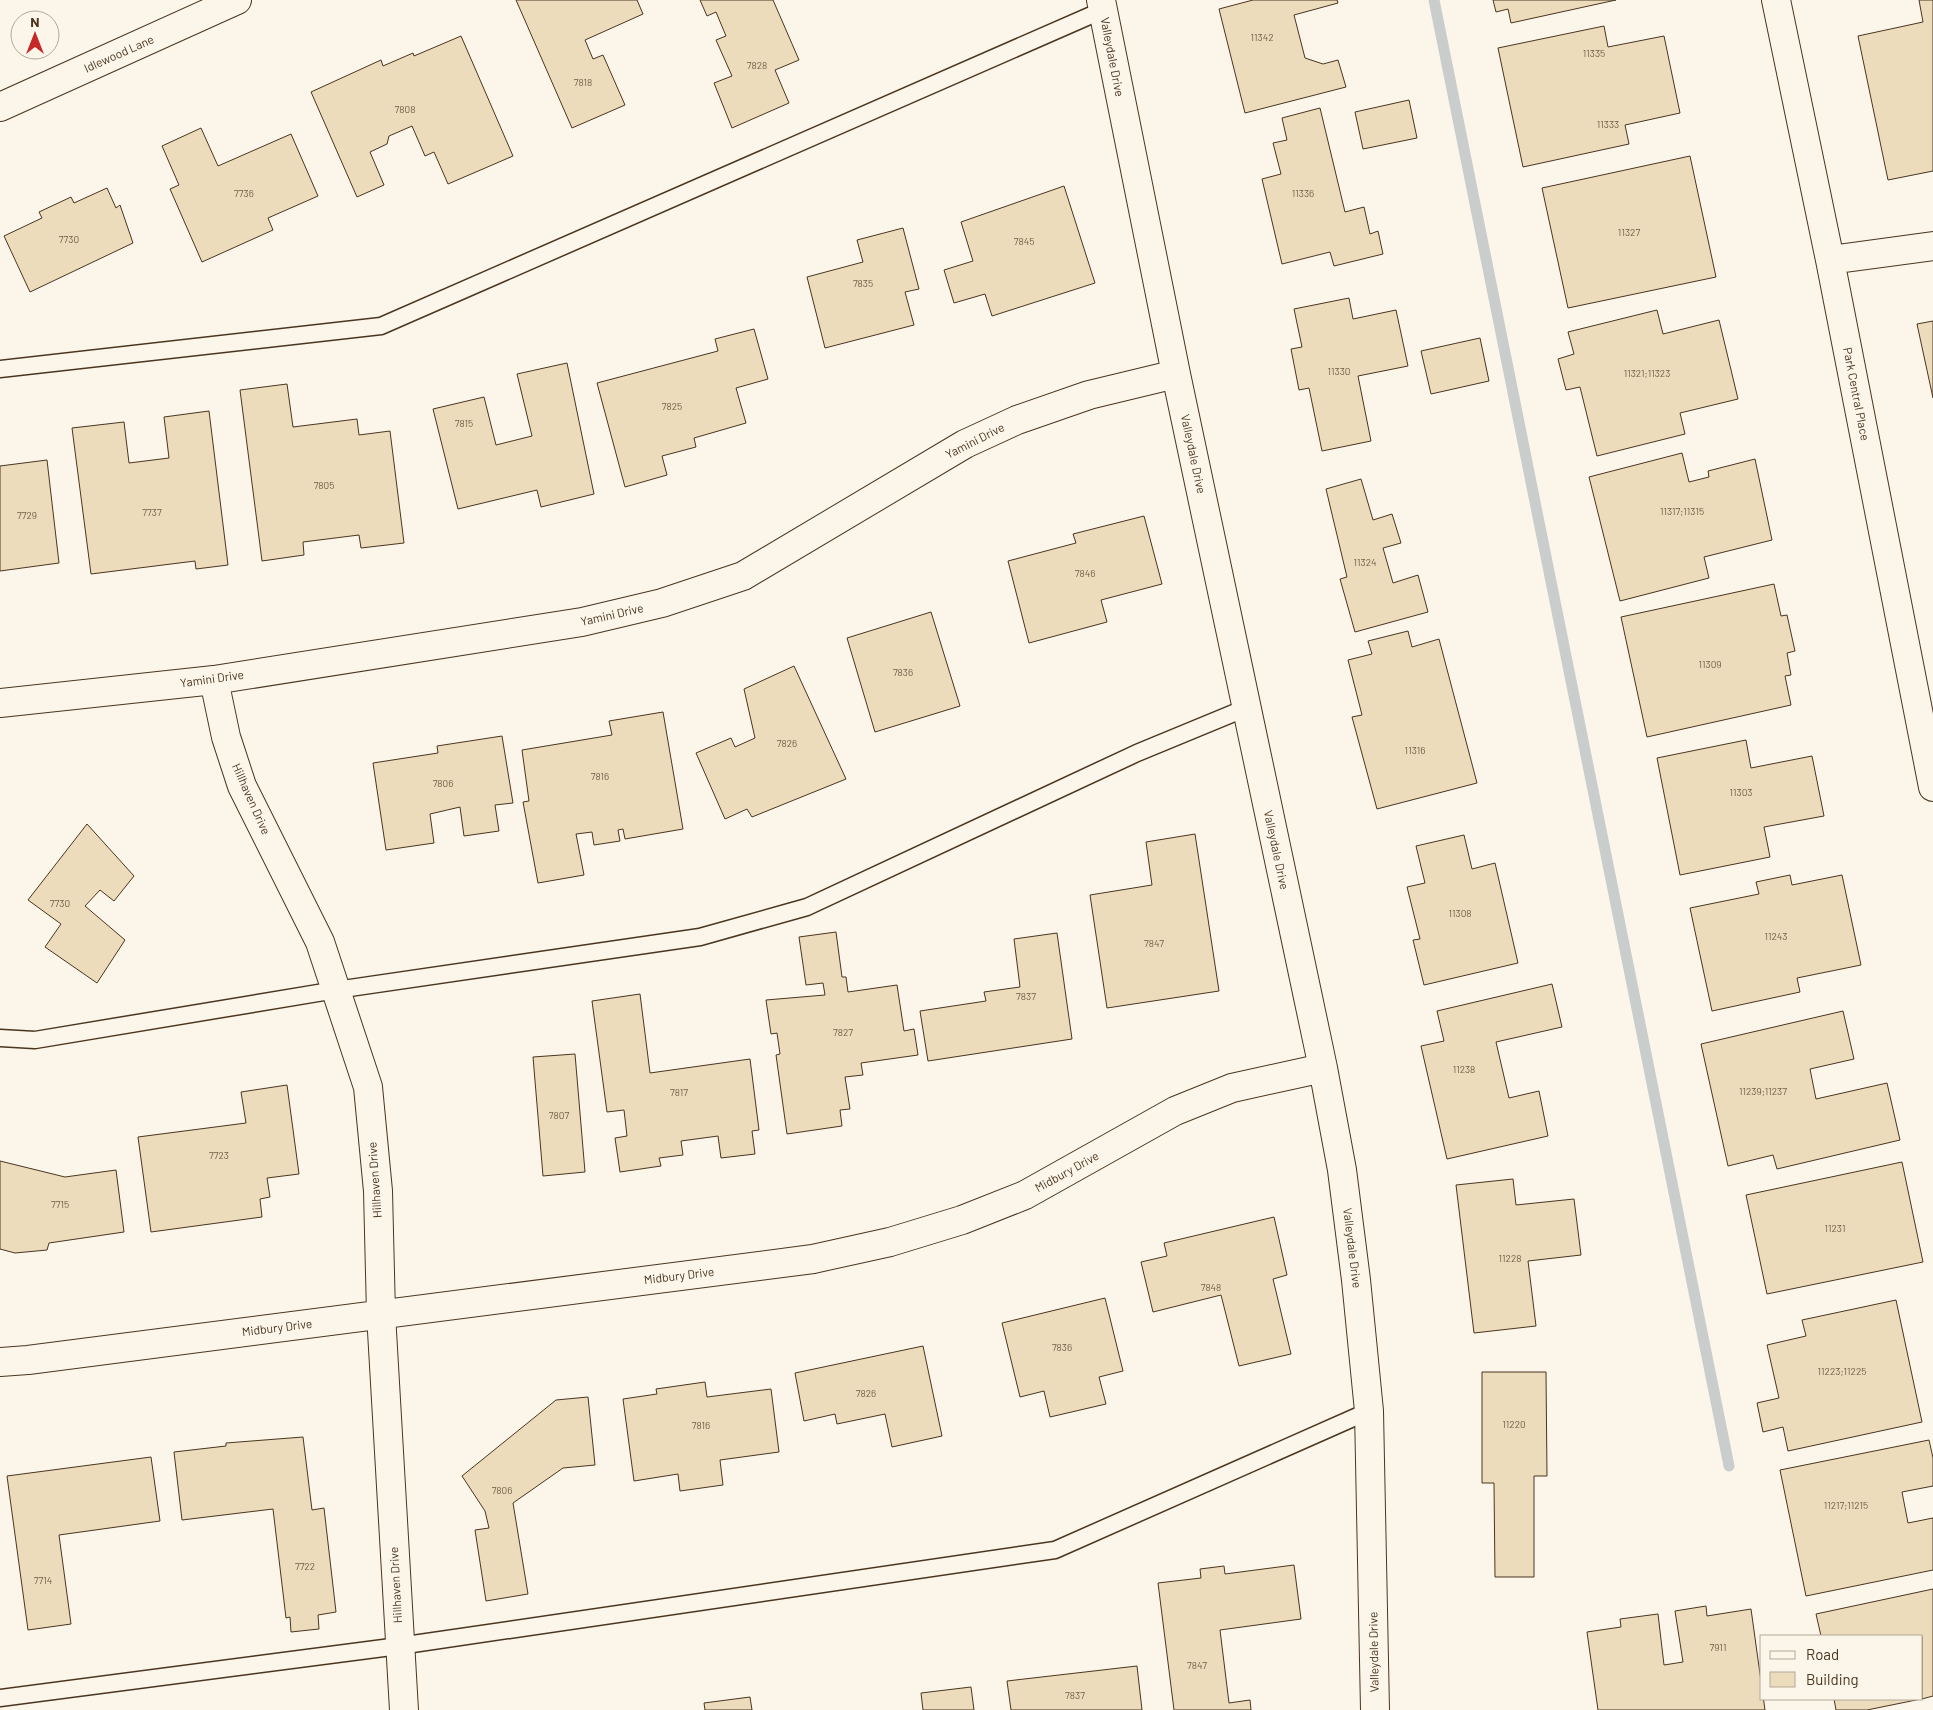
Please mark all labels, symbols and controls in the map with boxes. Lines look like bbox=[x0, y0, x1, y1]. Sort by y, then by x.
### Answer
north arrow bbox=[10, 10, 60, 60]
text: N bbox=[30, 13, 40, 30]
street label: Valleydale Drive bbox=[1098, 16, 1128, 98]
street label: Idlewood Lane bbox=[82, 31, 156, 75]
house number: 11342 bbox=[1250, 31, 1274, 43]
house number: 11335 bbox=[1583, 47, 1605, 59]
house number: 7828 bbox=[747, 59, 767, 71]
house number: 7818 bbox=[574, 76, 592, 88]
house number: 7808 bbox=[395, 103, 415, 115]
house number: 11333 bbox=[1597, 118, 1619, 130]
house number: 7736 bbox=[234, 187, 254, 199]
house number: 11336 bbox=[1292, 187, 1314, 199]
house number: 11327 bbox=[1618, 226, 1640, 238]
house number: 7730 bbox=[59, 233, 79, 245]
house number: 7845 bbox=[1014, 235, 1034, 247]
house number: 7835 bbox=[853, 277, 873, 289]
street label: Park Central Place bbox=[1841, 346, 1873, 442]
house number: 11330 bbox=[1328, 365, 1350, 377]
house number: 11321;11323 bbox=[1624, 367, 1670, 379]
house number: 7825 bbox=[662, 400, 682, 412]
street label: Valleydale Drive bbox=[1179, 413, 1209, 495]
house number: 7815 bbox=[455, 417, 473, 429]
street label: Yamini Drive bbox=[943, 419, 1006, 461]
house number: 7805 bbox=[314, 479, 334, 491]
house number: 11317;11315 bbox=[1660, 505, 1704, 517]
house number: 7737 bbox=[142, 506, 162, 518]
house number: 7729 bbox=[17, 509, 37, 521]
house number: 11324 bbox=[1353, 556, 1377, 568]
house number: 7846 bbox=[1075, 567, 1095, 579]
street label: Yamini Drive bbox=[579, 600, 645, 628]
house number: 11309 bbox=[1698, 658, 1722, 670]
house number: 7836 bbox=[893, 666, 913, 678]
street label: Yamini Drive bbox=[179, 667, 245, 689]
house number: 7826 bbox=[777, 737, 797, 749]
house number: 11316 bbox=[1405, 744, 1425, 756]
street label: Hillhaven Drive bbox=[230, 761, 274, 836]
house number: 7816 bbox=[591, 770, 609, 782]
house number: 7806 bbox=[433, 777, 453, 789]
house number: 11303 bbox=[1730, 786, 1752, 798]
street label: Valleydale Drive bbox=[1262, 809, 1292, 891]
house number: 7730 bbox=[50, 897, 70, 909]
house number: 11308 bbox=[1448, 907, 1472, 919]
house number: 11243 bbox=[1764, 930, 1788, 942]
house number: 7847 bbox=[1144, 937, 1164, 949]
house number: 7837 bbox=[1016, 990, 1036, 1002]
house number: 7827 bbox=[833, 1026, 853, 1038]
house number: 11238 bbox=[1453, 1063, 1475, 1075]
house number: 11239;11237 bbox=[1739, 1085, 1787, 1097]
house number: 7817 bbox=[670, 1086, 688, 1098]
house number: 7807 bbox=[549, 1109, 569, 1121]
street label: Hillhaven Drive bbox=[364, 1141, 384, 1219]
street label: Midbury Drive bbox=[1032, 1148, 1101, 1194]
house number: 7723 bbox=[209, 1149, 229, 1161]
house number: 7715 bbox=[51, 1198, 69, 1210]
street label: Valleydale Drive bbox=[1341, 1207, 1365, 1289]
house number: 11231 bbox=[1825, 1222, 1845, 1234]
house number: 11228 bbox=[1499, 1252, 1521, 1264]
street label: Midbury Drive bbox=[643, 1264, 715, 1286]
house number: 7848 bbox=[1201, 1281, 1221, 1293]
street label: Midbury Drive bbox=[241, 1316, 313, 1338]
house number: 7836 bbox=[1052, 1341, 1072, 1353]
house number: 11223;11225 bbox=[1818, 1365, 1866, 1377]
house number: 7826 bbox=[856, 1387, 876, 1399]
house number: 11220 bbox=[1502, 1418, 1526, 1430]
house number: 7816 bbox=[692, 1419, 710, 1431]
house number: 7806 bbox=[492, 1484, 512, 1496]
house number: 11217;11215 bbox=[1824, 1499, 1868, 1511]
street label: Hillhaven Drive bbox=[386, 1547, 404, 1624]
house number: 7722 bbox=[295, 1560, 315, 1572]
house number: 7714 bbox=[34, 1574, 52, 1586]
street label: Valleydale Drive bbox=[1365, 1612, 1381, 1692]
legend bbox=[1760, 1635, 1923, 1700]
house number: 7911 bbox=[1710, 1641, 1726, 1653]
text: Road bbox=[1806, 1645, 1839, 1663]
house number: 7847 bbox=[1187, 1659, 1207, 1671]
text: Building bbox=[1806, 1670, 1859, 1688]
house number: 7837 bbox=[1065, 1689, 1085, 1701]

